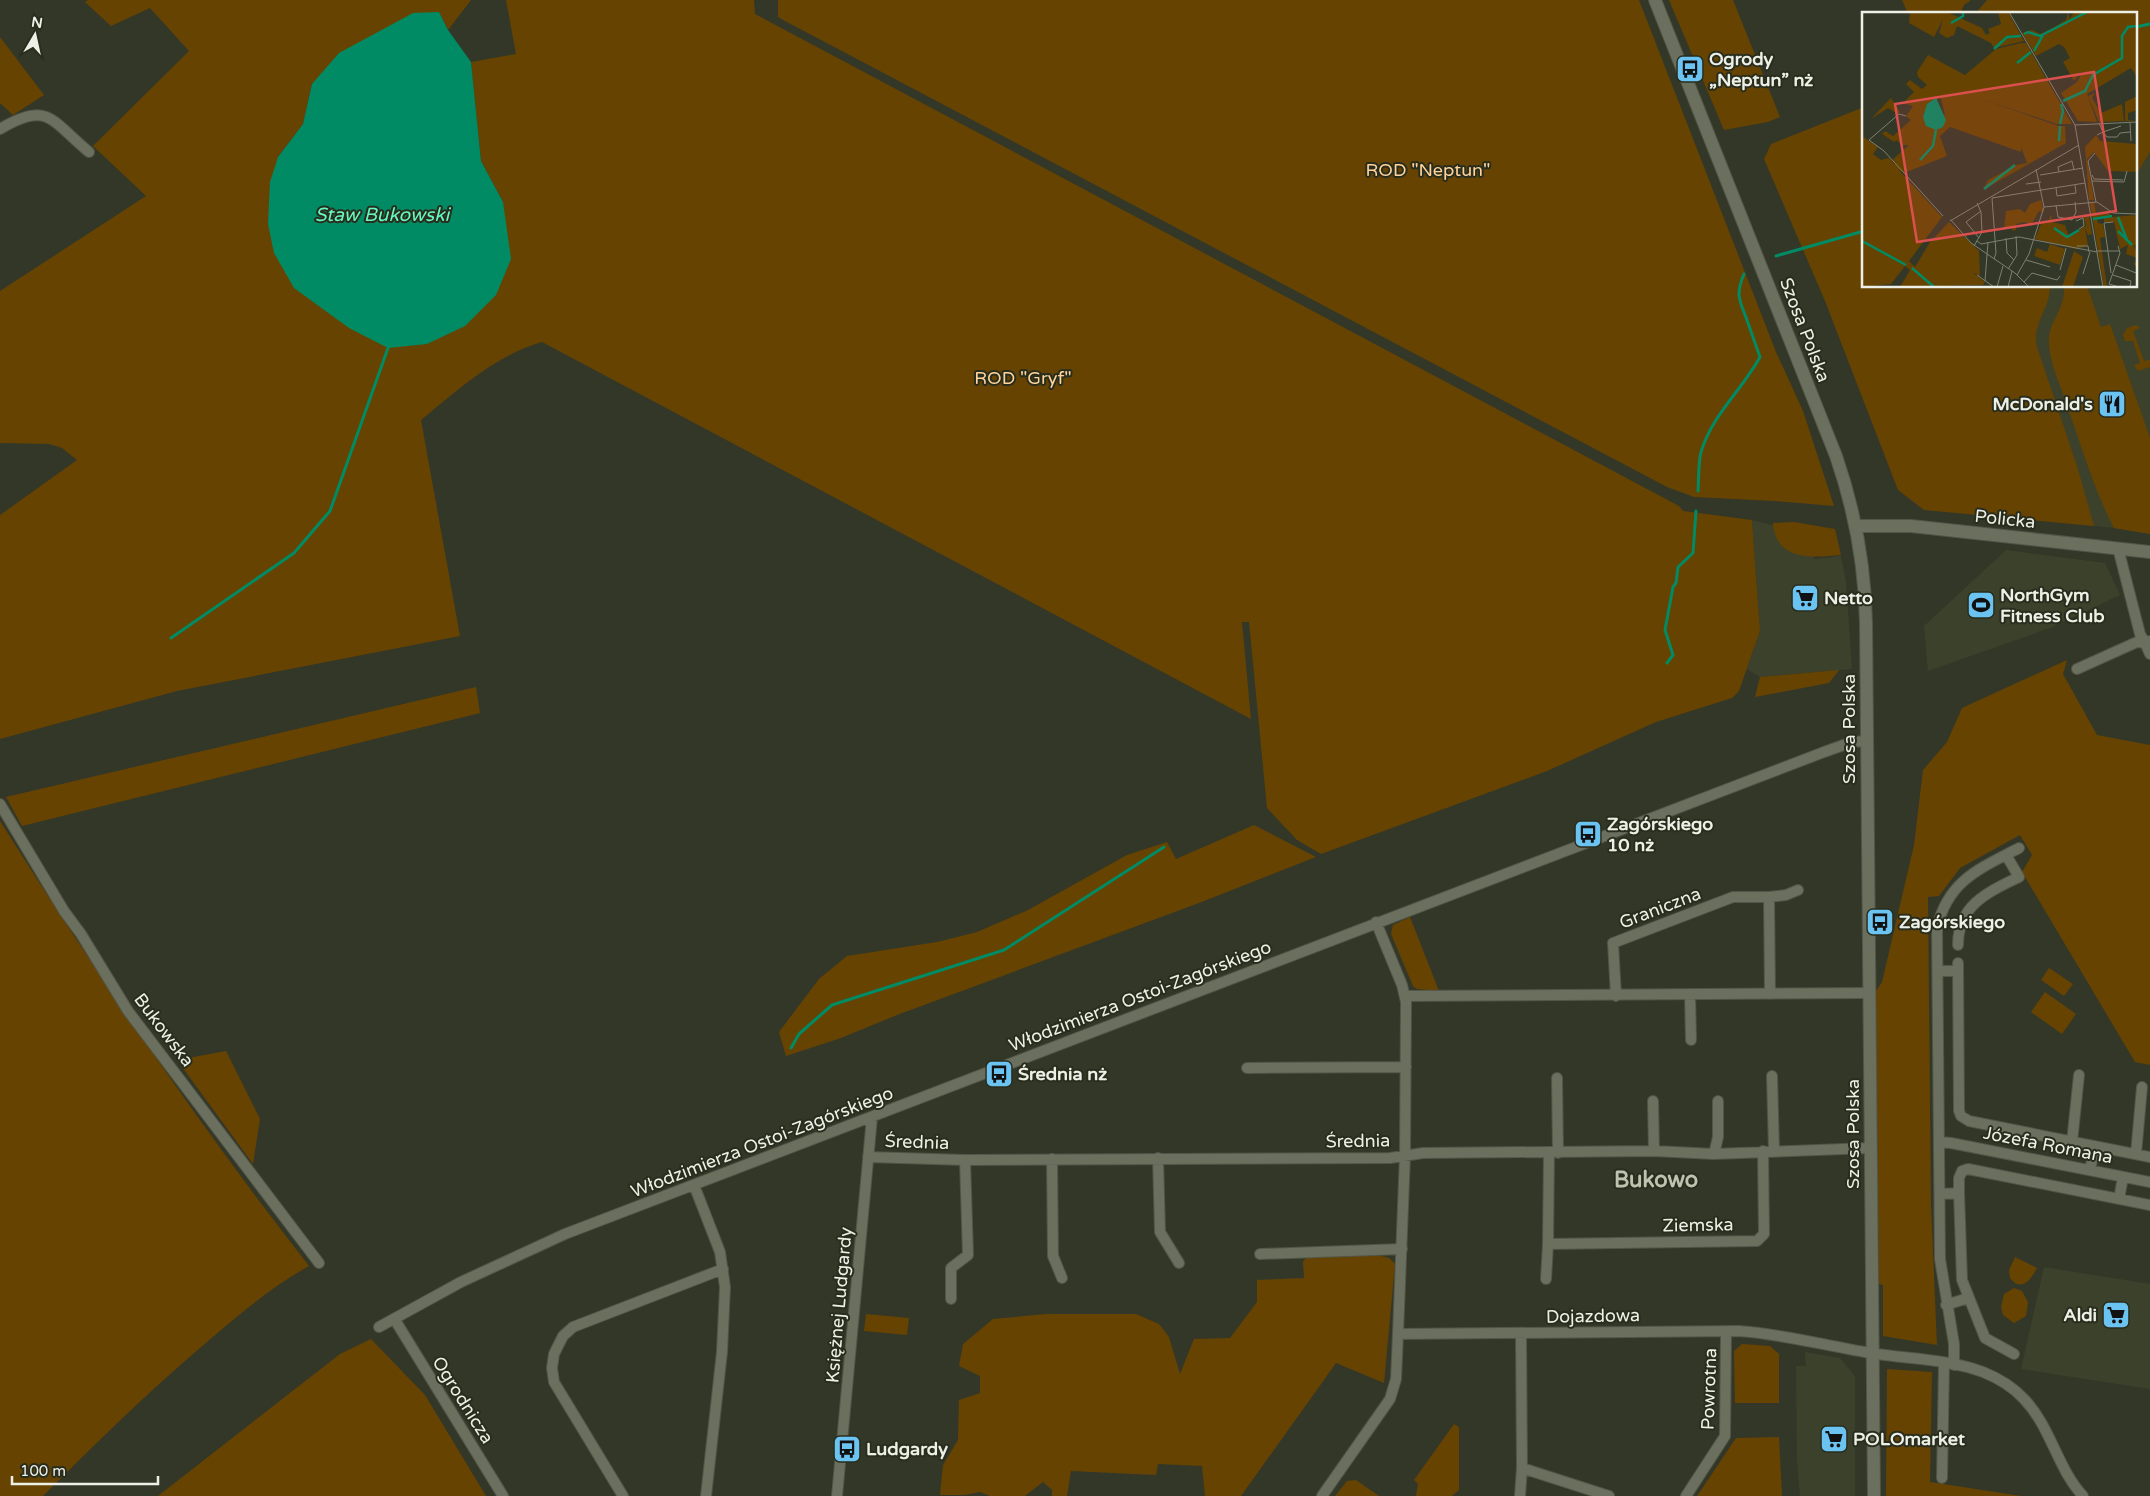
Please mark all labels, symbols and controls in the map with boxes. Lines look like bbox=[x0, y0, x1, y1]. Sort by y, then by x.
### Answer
north arrow bbox=[10, 10, 60, 60]
inset map bbox=[1862, 12, 2138, 288]
text: N bbox=[30, 13, 44, 32]
place label: Ogrody „Neptun” nż bbox=[1709, 48, 1813, 91]
bus stop icon: Ogrody „Neptun” nż bbox=[1675, 54, 1705, 84]
park label: ROD "Neptun" bbox=[1366, 159, 1490, 181]
water label: Staw Bukowski bbox=[315, 204, 452, 226]
street label: Szosa Polska bbox=[1775, 275, 1835, 385]
park label: ROD "Gryf" bbox=[974, 367, 1072, 389]
restaurant icon: McDonald's bbox=[2097, 389, 2127, 419]
place label: McDonald's bbox=[1993, 393, 2093, 415]
street label: Policka bbox=[1973, 505, 2037, 533]
supermarket icon: Netto bbox=[1790, 583, 1820, 613]
place label: NorthGym Fitness Club bbox=[2000, 584, 2105, 627]
place label: Netto bbox=[1824, 587, 1873, 609]
sports icon: NorthGym Fitness Club bbox=[1966, 590, 1996, 620]
street label: Szosa Polska bbox=[1838, 674, 1860, 784]
place label: Zagórskiego 10 nż bbox=[1607, 813, 1713, 856]
bus stop icon: Zagórskiego 10 nż bbox=[1573, 819, 1603, 849]
street label: Graniczna bbox=[1616, 882, 1704, 934]
bus stop icon: Zagórskiego bbox=[1865, 907, 1895, 937]
place label: Zagórskiego bbox=[1899, 911, 2005, 933]
street label: Włodzimierza Ostoi-Zagórskiego bbox=[1006, 936, 1274, 1056]
street label: Bukowska bbox=[129, 989, 199, 1071]
bus stop icon: Średnia nż bbox=[984, 1059, 1014, 1089]
place label: Średnia nż bbox=[1018, 1063, 1107, 1085]
street label: Szosa Polska bbox=[1842, 1079, 1864, 1189]
street label: Włodzimierza Ostoi-Zagórskiego bbox=[628, 1082, 896, 1202]
street label: Józefa Romana bbox=[1981, 1122, 2115, 1168]
street label: Średnia bbox=[1325, 1129, 1391, 1153]
street label: Średnia bbox=[884, 1130, 950, 1154]
district label: Bukowo bbox=[1614, 1167, 1698, 1193]
street label: Ziemska bbox=[1662, 1213, 1734, 1237]
street label: Księżnej Ludgardy bbox=[821, 1226, 857, 1384]
supermarket icon: Aldi bbox=[2101, 1300, 2131, 1330]
street label: Dojazdowa bbox=[1546, 1304, 1640, 1328]
place label: Aldi bbox=[2063, 1304, 2097, 1326]
street label: Powrotna bbox=[1697, 1347, 1721, 1431]
street label: Ogrodnicza bbox=[428, 1352, 498, 1448]
supermarket icon: POLOmarket bbox=[1819, 1424, 1849, 1454]
place label: POLOmarket bbox=[1853, 1428, 1965, 1450]
bus stop icon: Ludgardy bbox=[832, 1434, 862, 1464]
place label: Ludgardy bbox=[866, 1438, 948, 1460]
scale bar bbox=[12, 1454, 159, 1486]
text: 100 m bbox=[20, 1462, 66, 1480]

